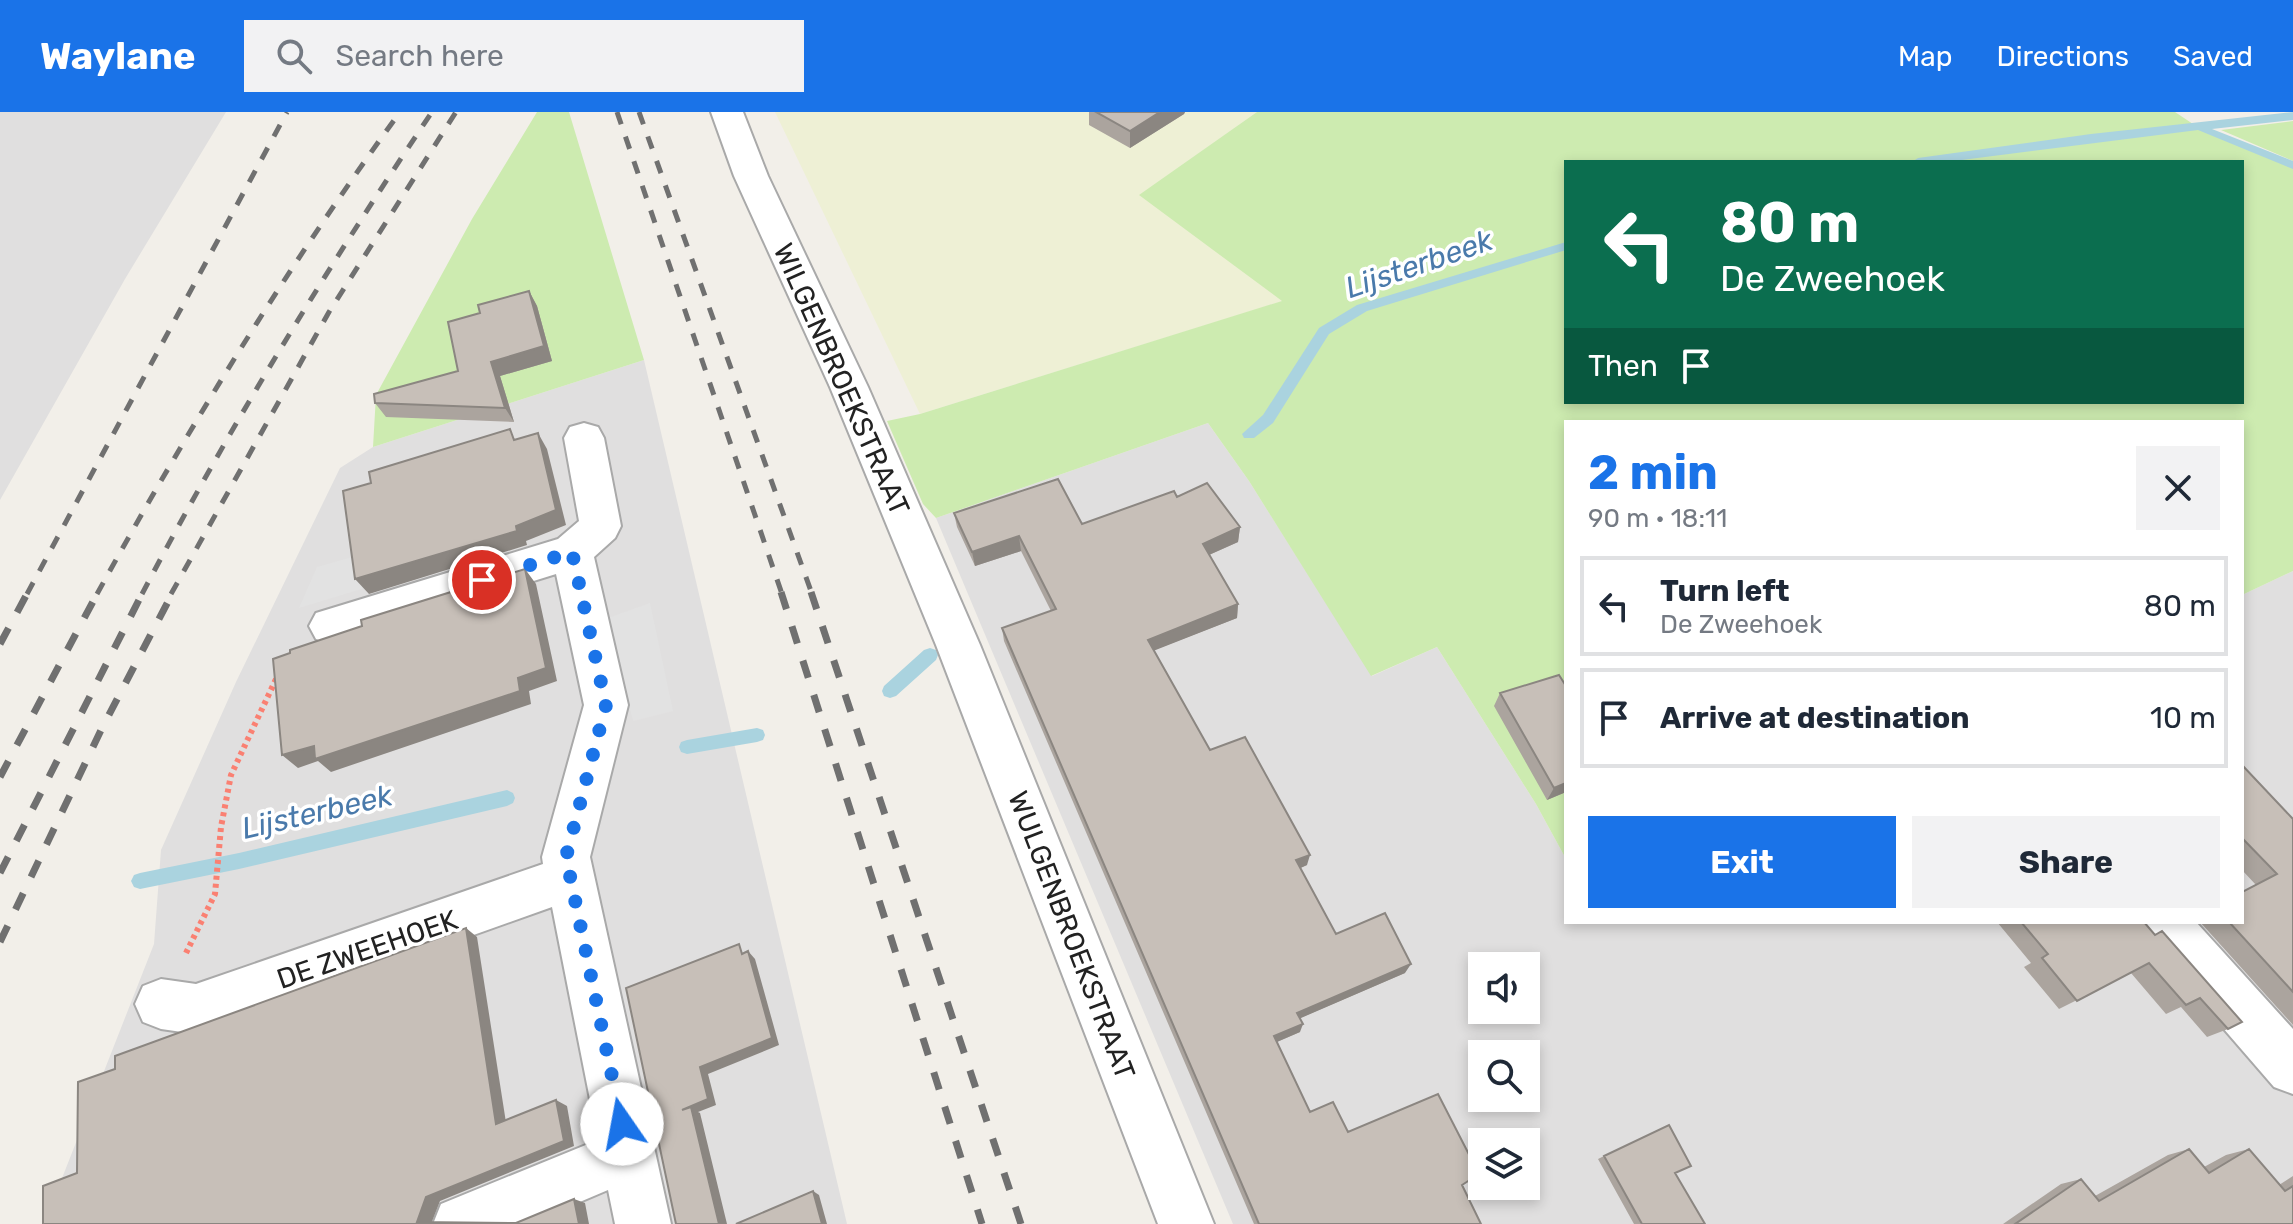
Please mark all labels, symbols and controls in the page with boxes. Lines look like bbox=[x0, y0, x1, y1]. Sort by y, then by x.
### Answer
search box bbox=[244, 20, 804, 92]
text: Waylane bbox=[40, 33, 196, 79]
icon: search bbox=[272, 34, 316, 78]
text: Search here bbox=[336, 38, 504, 74]
text: Map bbox=[1898, 40, 1952, 73]
text: Directions bbox=[1996, 40, 2129, 73]
text: Saved bbox=[2173, 40, 2253, 73]
text: 80 m bbox=[1720, 190, 1859, 256]
icon: left bbox=[1588, 192, 1692, 296]
water label: Lijsterbeek bbox=[1341, 222, 1498, 306]
street label: WILGENBROEKSTRAAT bbox=[767, 238, 916, 520]
text: De Zweehoek bbox=[1720, 257, 1945, 300]
icon: arrive bbox=[1674, 344, 1718, 388]
text: Then bbox=[1588, 348, 1658, 384]
text: 2 min bbox=[1588, 444, 1718, 501]
button: close bbox=[2136, 446, 2220, 530]
text: 90 m · 18:11 bbox=[1588, 503, 1727, 534]
pin bbox=[448, 546, 516, 614]
icon: arrive bbox=[460, 558, 504, 602]
text: Turn left bbox=[1660, 573, 1790, 609]
icon: left bbox=[1592, 584, 1636, 628]
text: 80 m bbox=[2144, 588, 2216, 624]
text: De Zweehoek bbox=[1660, 609, 1822, 640]
icon: arrive bbox=[1592, 696, 1636, 740]
text: Arrive at destination bbox=[1660, 700, 1970, 736]
text: 10 m bbox=[2150, 700, 2216, 736]
water label: Lijsterbeek bbox=[238, 777, 396, 847]
street label: WULGENBROEKSTRAAT bbox=[1001, 787, 1142, 1084]
button: Exit bbox=[1588, 816, 1896, 908]
button: Share bbox=[1912, 816, 2220, 908]
street label: DE ZWEEHOEK bbox=[272, 903, 462, 996]
map controls bbox=[1468, 952, 1540, 1200]
button: sound bbox=[1468, 952, 1540, 1024]
button: search bbox=[1468, 1040, 1540, 1112]
position arrow bbox=[580, 1082, 664, 1166]
button: layers bbox=[1468, 1128, 1540, 1200]

